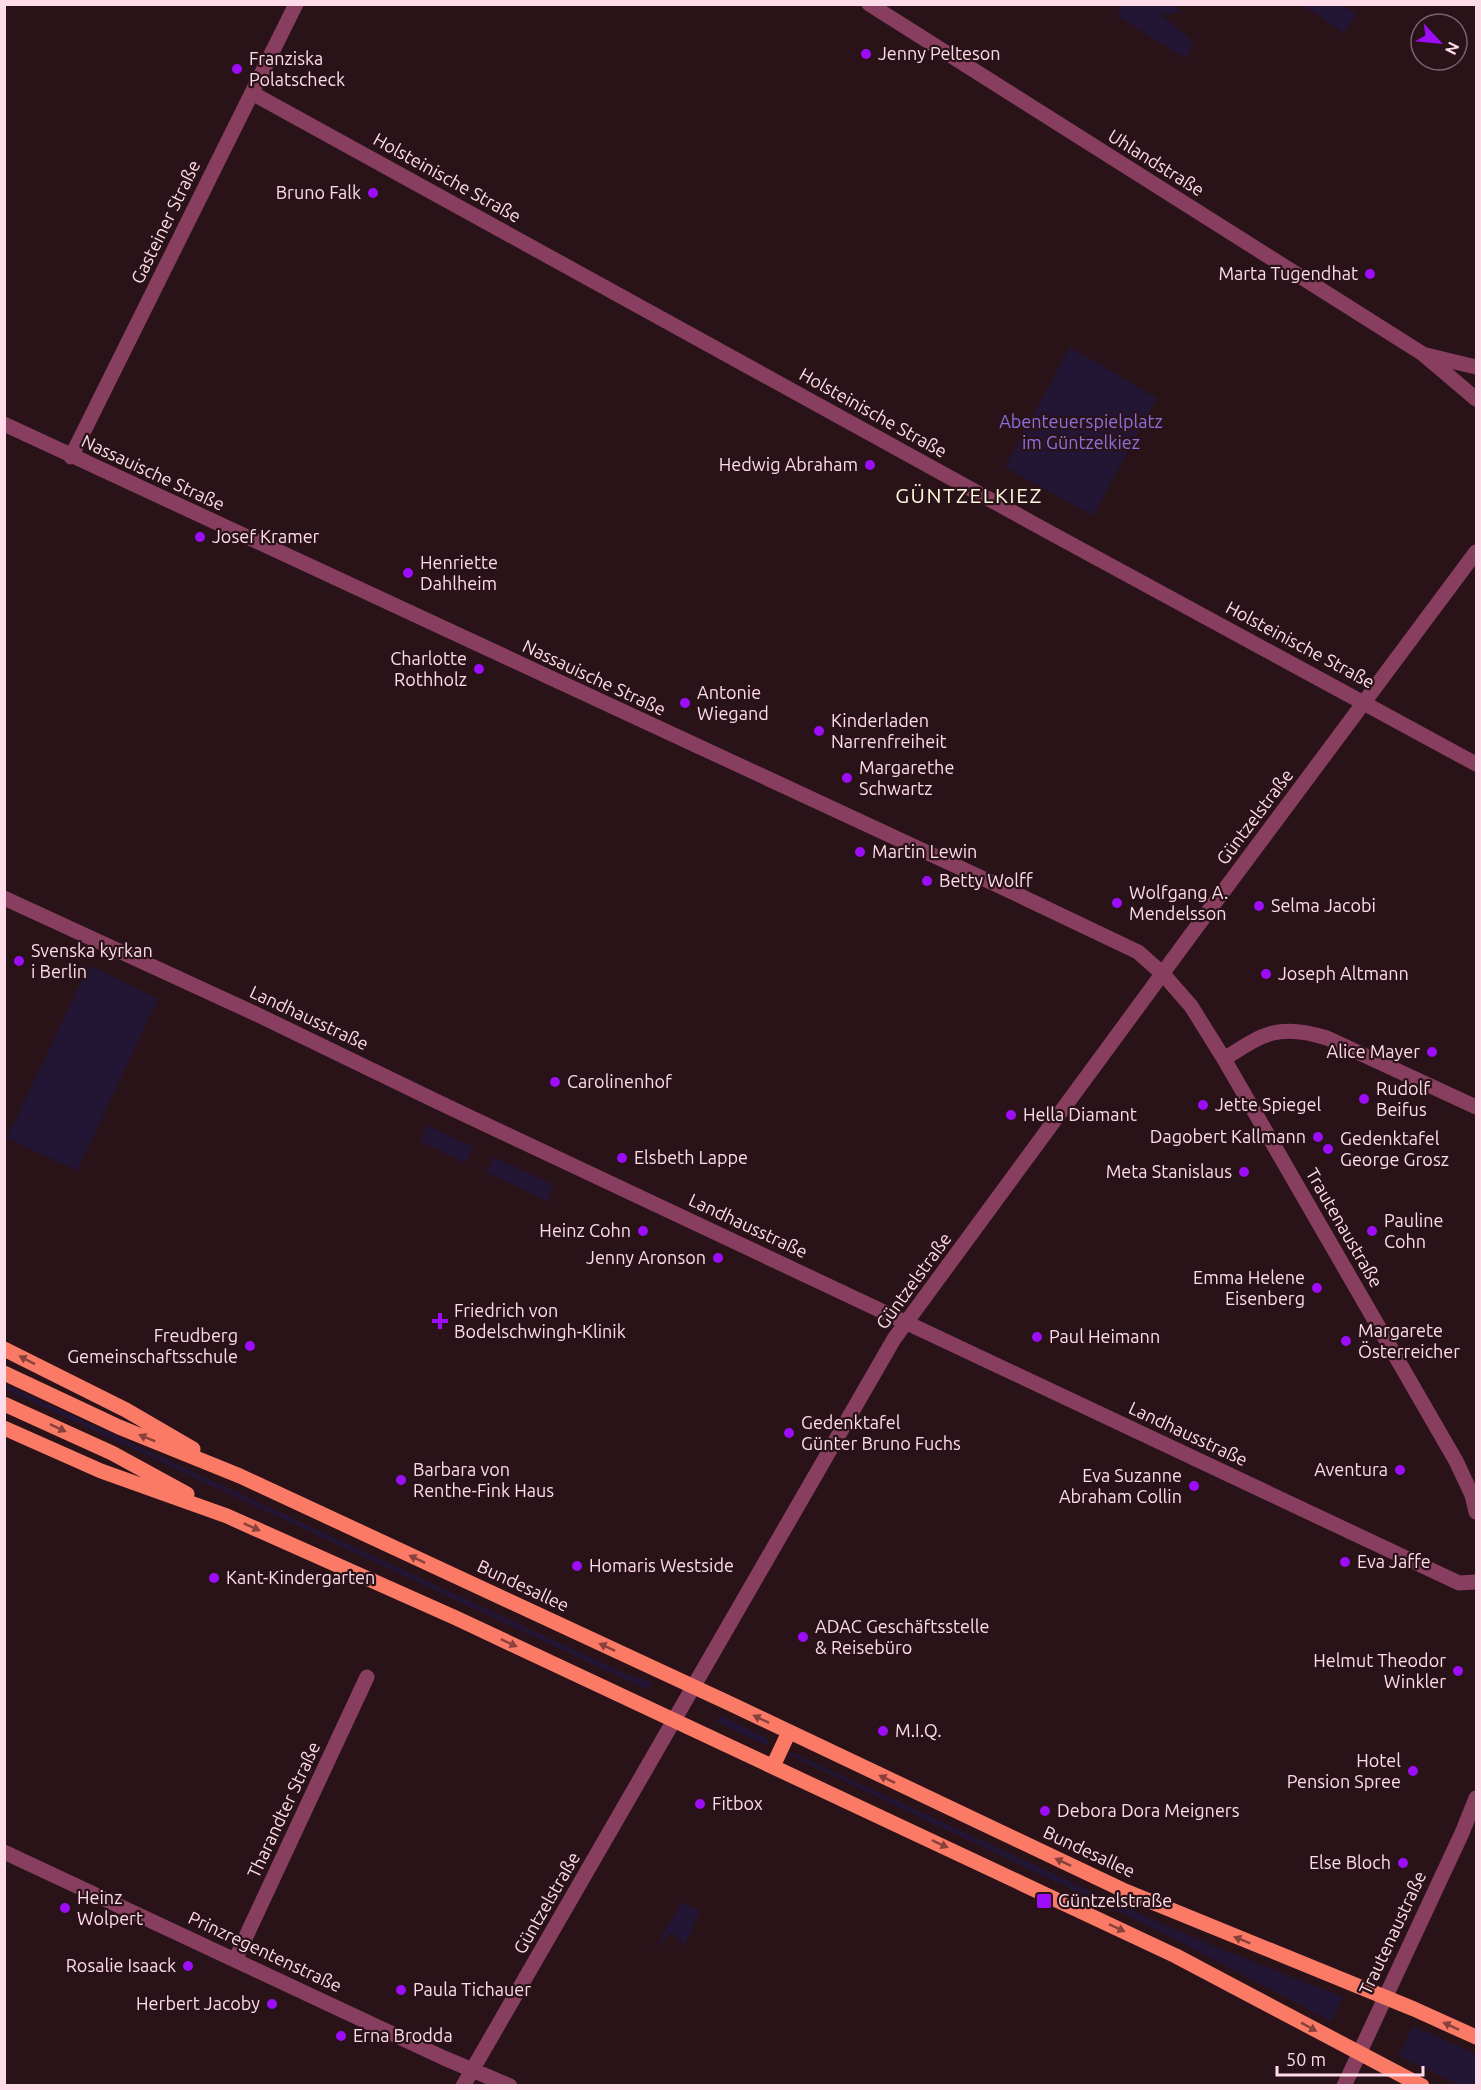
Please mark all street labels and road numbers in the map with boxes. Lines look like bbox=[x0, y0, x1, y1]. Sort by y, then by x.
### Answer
street label: Uhlandstraße bbox=[1105, 125, 1208, 200]
street label: Holsteinische Straße bbox=[370, 128, 525, 226]
street label: Gasteiner Straße bbox=[127, 157, 204, 287]
street label: Holsteinische Straße bbox=[796, 363, 951, 461]
street label: Nassauische Straße bbox=[79, 430, 228, 514]
street label: Holsteinische Straße bbox=[1223, 596, 1378, 692]
street label: Nassauische Straße bbox=[520, 635, 669, 719]
street label: Güntzelstraße bbox=[1212, 765, 1297, 868]
street label: Landhausstraße bbox=[247, 981, 372, 1053]
street label: Trautenaustraße bbox=[1303, 1164, 1387, 1291]
street label: Landhausstraße bbox=[686, 1189, 811, 1261]
street label: Güntzelstraße bbox=[872, 1228, 955, 1332]
street label: Landhausstraße bbox=[1126, 1397, 1251, 1469]
street label: Bundesallee bbox=[474, 1555, 572, 1615]
street label: Tharandter Straße bbox=[243, 1738, 323, 1881]
street label: Bundesallee bbox=[1040, 1821, 1138, 1881]
street label: Güntzelstraße bbox=[509, 1848, 583, 1957]
street label: Trautenaustraße bbox=[1355, 1868, 1430, 1998]
street label: Prinzregentenstraße bbox=[186, 1907, 345, 1995]

